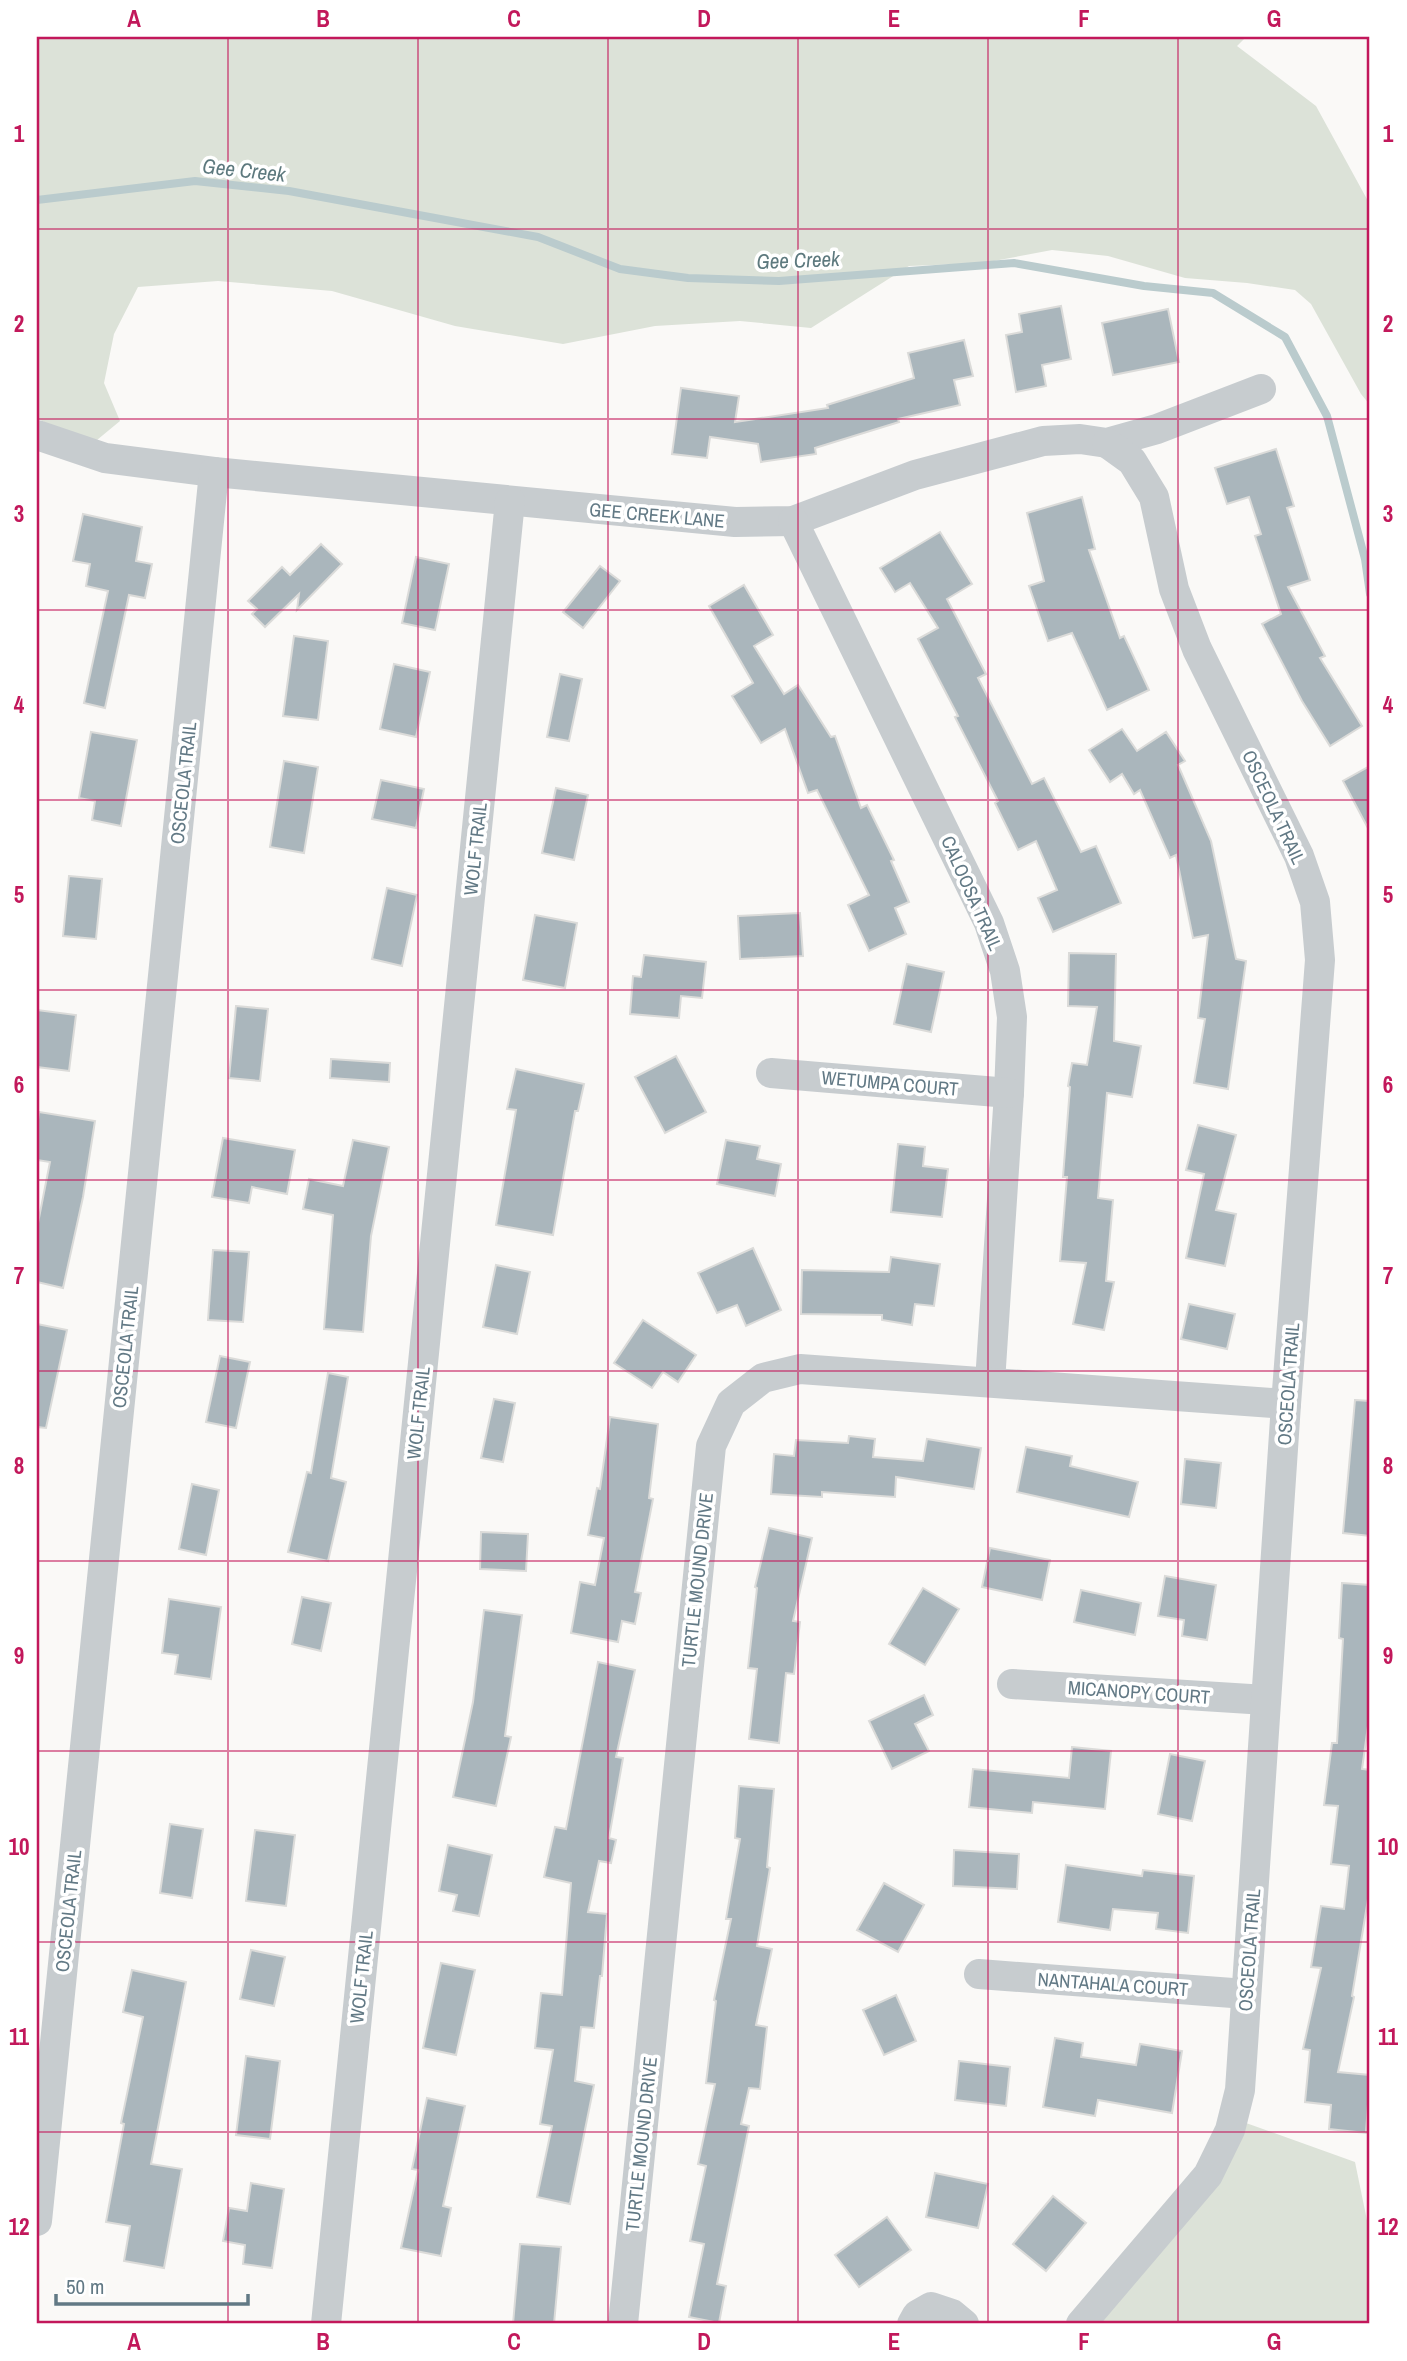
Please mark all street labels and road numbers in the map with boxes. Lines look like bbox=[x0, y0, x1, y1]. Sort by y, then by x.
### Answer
street label: GEE CREEK LANE bbox=[588, 496, 726, 534]
street label: OSCEOLA TRAIL bbox=[164, 720, 202, 845]
street label: OSCEOLA TRAIL bbox=[1236, 746, 1312, 868]
street label: WOLF TRAIL bbox=[457, 801, 493, 897]
street label: CALOOSA TRAIL bbox=[935, 832, 1009, 955]
street label: WETUMPA COURT bbox=[821, 1064, 960, 1102]
street label: OSCEOLA TRAIL bbox=[106, 1284, 144, 1409]
street label: OSCEOLA TRAIL bbox=[1271, 1322, 1305, 1446]
street label: WOLF TRAIL bbox=[400, 1365, 436, 1461]
street label: TURTLE MOUND DRIVE bbox=[675, 1491, 719, 1669]
street label: MICANOPY COURT bbox=[1067, 1674, 1211, 1710]
street label: OSCEOLA TRAIL bbox=[49, 1848, 87, 1973]
street label: OSCEOLA TRAIL bbox=[1232, 1888, 1266, 2012]
street label: WOLF TRAIL bbox=[343, 1929, 379, 2025]
street label: NANTAHALA COURT bbox=[1037, 1966, 1190, 2002]
street label: TURTLE MOUND DRIVE bbox=[619, 2055, 663, 2233]

